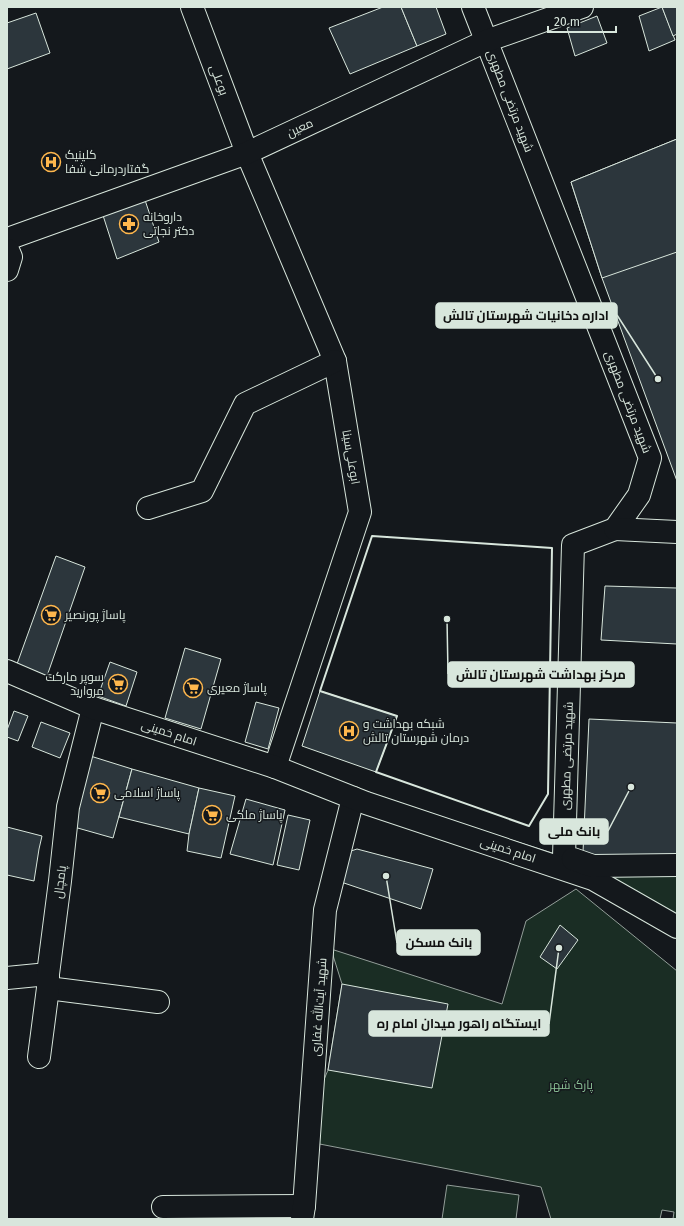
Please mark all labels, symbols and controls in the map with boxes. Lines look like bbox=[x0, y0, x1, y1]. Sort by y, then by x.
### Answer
scale bar bbox=[548, 8, 616, 34]
text: 20 m bbox=[554, 15, 580, 29]
street label: شهید مرتضی مطهری bbox=[484, 48, 536, 154]
street label: بوعلی bbox=[207, 63, 231, 97]
street label: معین bbox=[285, 116, 315, 140]
place label: کلینیک گفتاردرمانی شفا bbox=[65, 148, 149, 176]
hospital icon: کلینیک گفتاردرمانی شفا bbox=[40, 151, 62, 173]
place label: داروخانه دکتر نجاتی bbox=[143, 210, 195, 238]
pharmacy icon: داروخانه دکتر نجاتی bbox=[118, 213, 140, 235]
callout: اداره دخانیات شهرستان تالش bbox=[436, 303, 617, 328]
text: اداره دخانیات شهرستان تالش bbox=[443, 308, 609, 324]
street label: شهید مرتضی مطهری bbox=[602, 349, 654, 455]
street label: ابوعلی‌سینا bbox=[339, 429, 363, 485]
supermarket icon: پاساژ پورنصیر bbox=[40, 604, 62, 626]
place label: پاساژ پورنصیر bbox=[64, 608, 126, 624]
callout: مرکز بهداشت شهرستان تالش bbox=[448, 662, 634, 687]
text: مرکز بهداشت شهرستان تالش bbox=[456, 667, 626, 683]
place label: سوپر مارکت مروارید bbox=[45, 670, 104, 698]
supermarket icon: سوپر مارکت مروارید bbox=[107, 673, 129, 695]
supermarket icon: پاساژ معیری bbox=[182, 677, 204, 699]
place label: پاساژ معیری bbox=[207, 681, 268, 697]
street label: شهید مرتضی مطهری bbox=[558, 701, 576, 810]
street label: امام خمینی bbox=[139, 717, 199, 750]
place label: شبکه بهداشت و درمان شهرستان تالش bbox=[363, 717, 469, 745]
hospital icon: شبکه بهداشت و درمان شهرستان تالش bbox=[338, 720, 360, 742]
supermarket icon: پاساژ اسلامی bbox=[89, 782, 111, 804]
place label: پاساژ اسلامی bbox=[114, 786, 181, 802]
supermarket icon: پاساژ ملکی bbox=[201, 804, 223, 826]
place label: پاساژ ملکی bbox=[226, 808, 283, 824]
callout: بانک ملی bbox=[540, 819, 608, 844]
text: بانک ملی bbox=[548, 824, 600, 839]
street label: امام خمینی bbox=[478, 834, 538, 867]
street label: پامچال bbox=[51, 864, 71, 900]
callout: بانک مسکن bbox=[397, 930, 480, 955]
text: بانک مسکن bbox=[406, 935, 472, 950]
street label: شهید آیت‌الله غفاری bbox=[308, 957, 329, 1057]
callout: ایستگاه راهور میدان امام ره bbox=[369, 1011, 549, 1036]
text: ایستگاه راهور میدان امام ره bbox=[377, 1016, 541, 1033]
park label: پارک شهر bbox=[548, 1078, 594, 1094]

